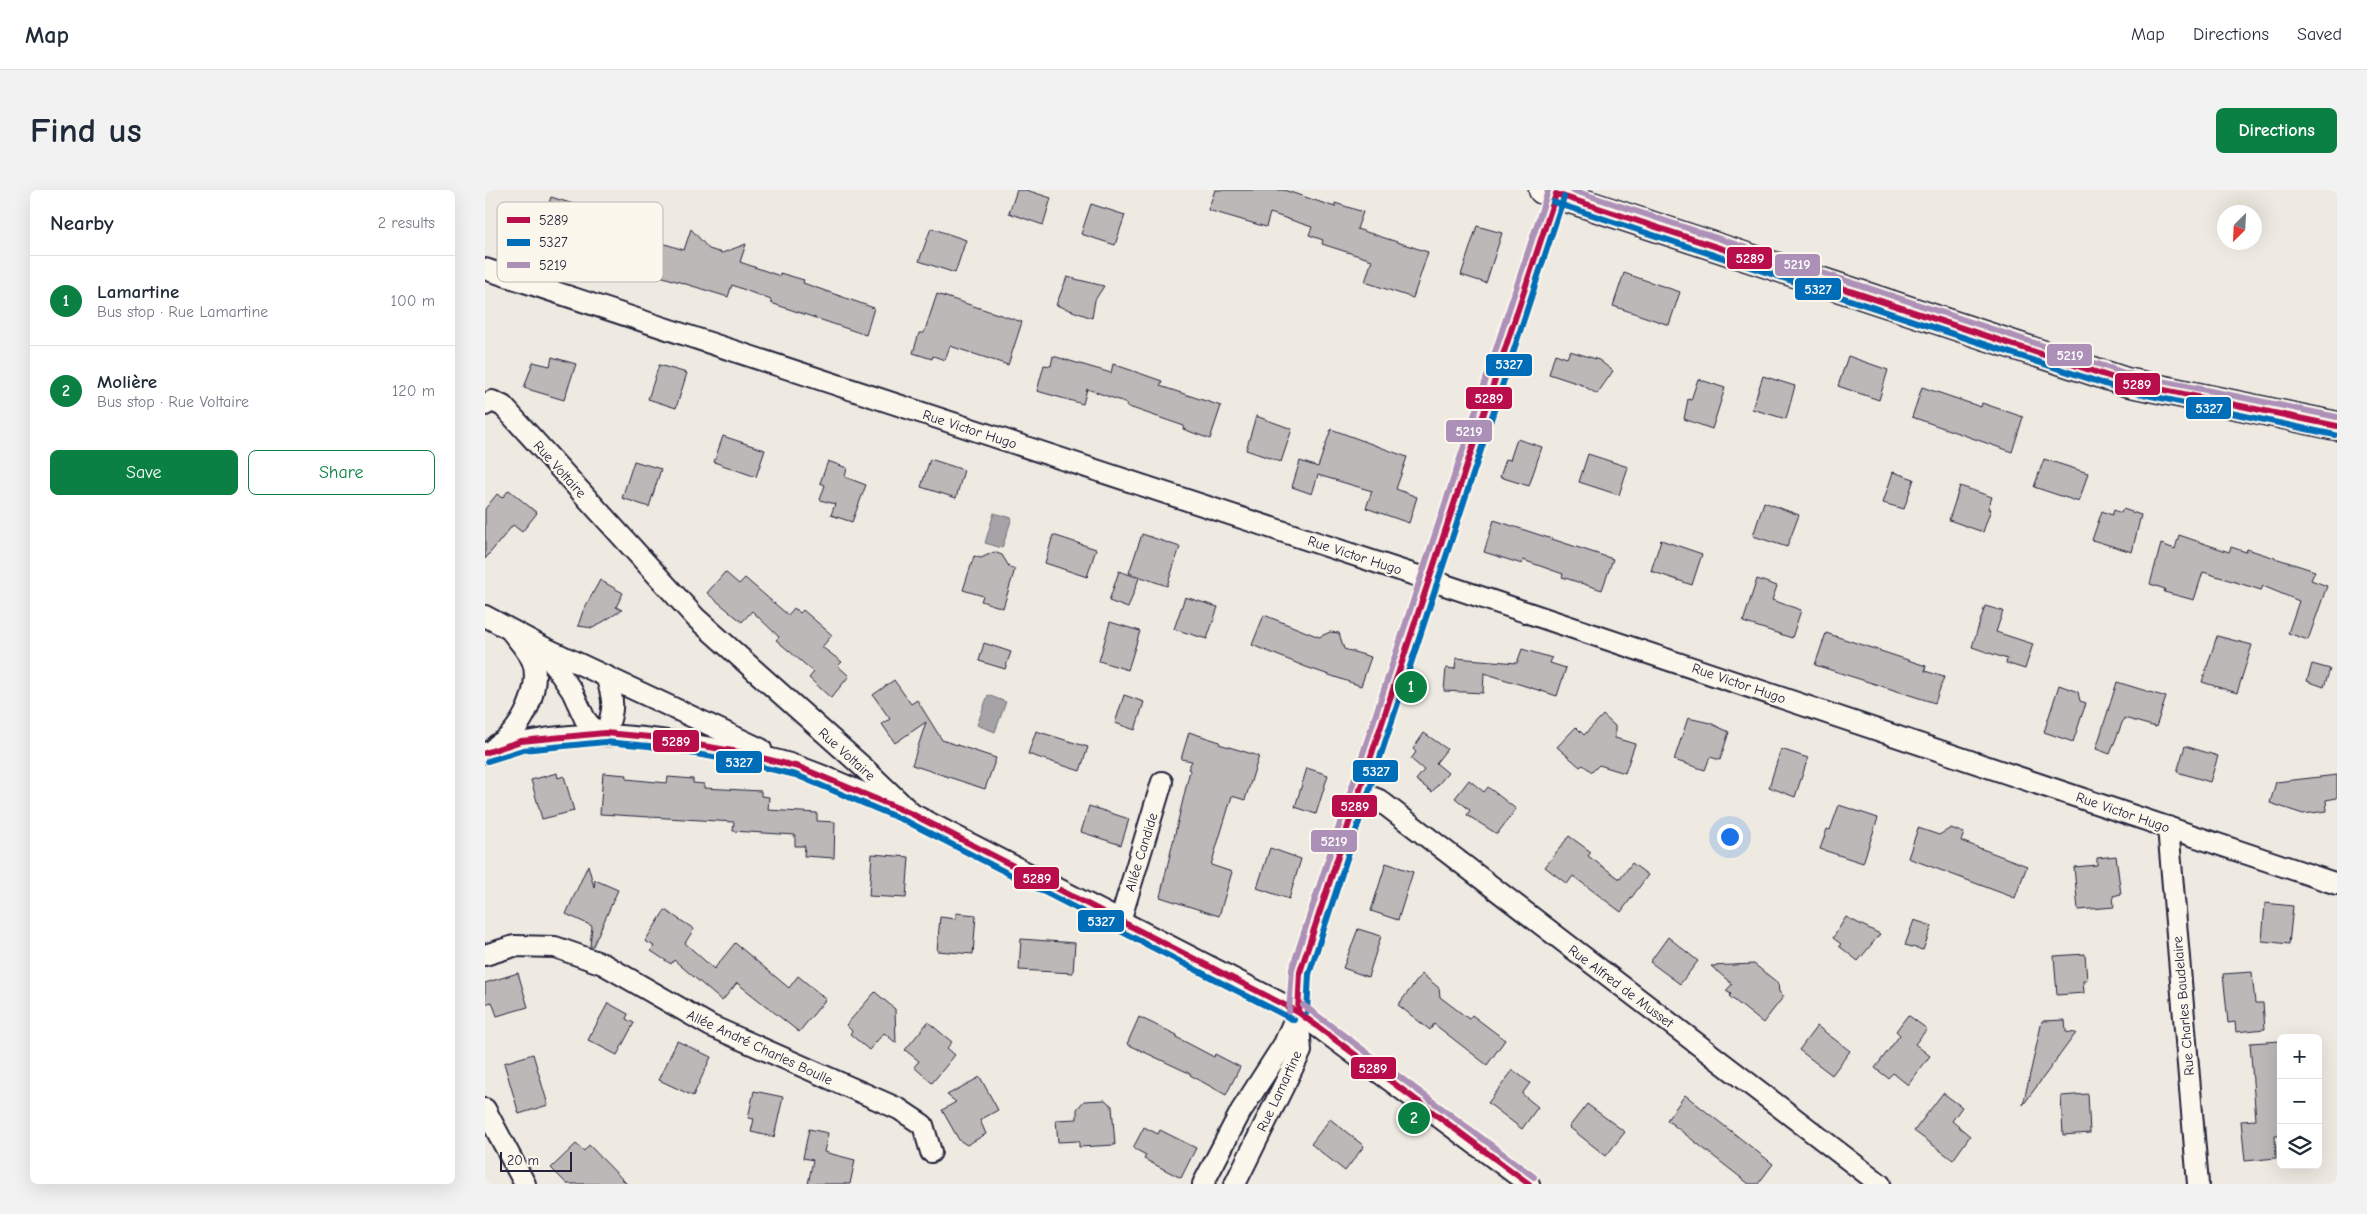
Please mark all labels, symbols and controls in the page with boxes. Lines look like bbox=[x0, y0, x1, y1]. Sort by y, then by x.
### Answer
text: Map bbox=[25, 21, 69, 49]
text: Map bbox=[2131, 24, 2165, 45]
text: Directions bbox=[2193, 24, 2269, 45]
text: Saved bbox=[2297, 24, 2342, 45]
button: Directions bbox=[2216, 108, 2337, 153]
text: Find us bbox=[30, 110, 142, 151]
legend bbox=[497, 202, 663, 282]
north arrow bbox=[2217, 205, 2262, 250]
text: Nearby bbox=[50, 211, 114, 235]
text: 5289 bbox=[539, 212, 569, 229]
text: 2 results bbox=[378, 214, 435, 232]
text: 5327 bbox=[539, 234, 568, 251]
line badge: 5289 bbox=[1726, 246, 1773, 270]
text: 5289 bbox=[1736, 250, 1764, 267]
line badge: 5219 bbox=[1774, 253, 1821, 277]
text: 5219 bbox=[1783, 256, 1811, 273]
text: 5219 bbox=[539, 257, 567, 274]
line badge: 5327 bbox=[1794, 277, 1842, 301]
text: Lamartine bbox=[97, 281, 179, 303]
text: 5327 bbox=[1804, 281, 1832, 298]
text: 1 bbox=[63, 292, 69, 310]
text: 100 m bbox=[391, 292, 435, 310]
text: Bus stop · Rue Lamartine bbox=[97, 303, 268, 321]
line badge: 5219 bbox=[2046, 343, 2093, 367]
text: 5219 bbox=[2056, 347, 2084, 364]
line badge: 5327 bbox=[1485, 353, 1533, 377]
text: 5327 bbox=[1495, 356, 1523, 373]
text: Molière bbox=[97, 371, 157, 393]
line badge: 5289 bbox=[2114, 372, 2161, 396]
text: 5289 bbox=[2123, 376, 2151, 393]
text: 2 bbox=[62, 382, 70, 400]
text: 120 m bbox=[392, 382, 435, 400]
line badge: 5289 bbox=[1465, 386, 1513, 410]
text: 5289 bbox=[1475, 390, 1503, 407]
text: Bus stop · Rue Voltaire bbox=[97, 393, 249, 411]
line badge: 5327 bbox=[2185, 396, 2232, 420]
text: 5327 bbox=[2195, 400, 2223, 417]
street label: Rue Victor Hugo bbox=[921, 406, 1019, 453]
line badge: 5219 bbox=[1445, 419, 1493, 443]
text: 5219 bbox=[1455, 423, 1483, 440]
street label: Rue Voltaire bbox=[530, 437, 590, 501]
button: Save bbox=[50, 450, 238, 495]
button: Share bbox=[248, 450, 435, 495]
street label: Rue Victor Hugo bbox=[1306, 532, 1404, 579]
street label: Rue Victor Hugo bbox=[1690, 659, 1788, 707]
pin: 1 bbox=[1395, 668, 1427, 706]
street label: Rue Voltaire bbox=[815, 724, 879, 784]
line badge: 5289 bbox=[652, 729, 700, 753]
text: 5289 bbox=[662, 733, 690, 750]
line badge: 5327 bbox=[715, 750, 763, 774]
text: 5327 bbox=[725, 754, 753, 771]
line badge: 5327 bbox=[1352, 759, 1399, 783]
text: 5327 bbox=[1362, 763, 1390, 780]
street label: Rue Victor Hugo bbox=[2074, 788, 2172, 836]
line badge: 5289 bbox=[1331, 794, 1378, 818]
text: 5289 bbox=[1341, 798, 1369, 815]
street label: Allée Candide bbox=[1121, 811, 1162, 894]
your location bbox=[1717, 824, 1743, 850]
line badge: 5219 bbox=[1310, 829, 1358, 853]
text: 5219 bbox=[1320, 833, 1348, 850]
line badge: 5289 bbox=[1013, 866, 1060, 890]
text: 5289 bbox=[1023, 870, 1051, 887]
line badge: 5327 bbox=[1077, 909, 1125, 933]
text: 5327 bbox=[1087, 913, 1115, 930]
street label: Rue Charles Baudelaire bbox=[2169, 936, 2198, 1076]
street label: Rue Alfred de Musset bbox=[1565, 941, 1677, 1032]
street label: Allée André Charles Boulle bbox=[684, 1006, 835, 1089]
map controls bbox=[2277, 1034, 2322, 1169]
button: + bbox=[2277, 1034, 2322, 1079]
street label: Rue Lamartine bbox=[1253, 1048, 1306, 1134]
line badge: 5289 bbox=[1350, 1056, 1397, 1080]
text: 5289 bbox=[1359, 1060, 1387, 1077]
button: − bbox=[2277, 1079, 2322, 1124]
pin: 2 bbox=[1398, 1099, 1430, 1137]
button: layers bbox=[2277, 1124, 2322, 1169]
scale bar bbox=[500, 1149, 573, 1172]
text: 20 m bbox=[507, 1152, 539, 1169]

